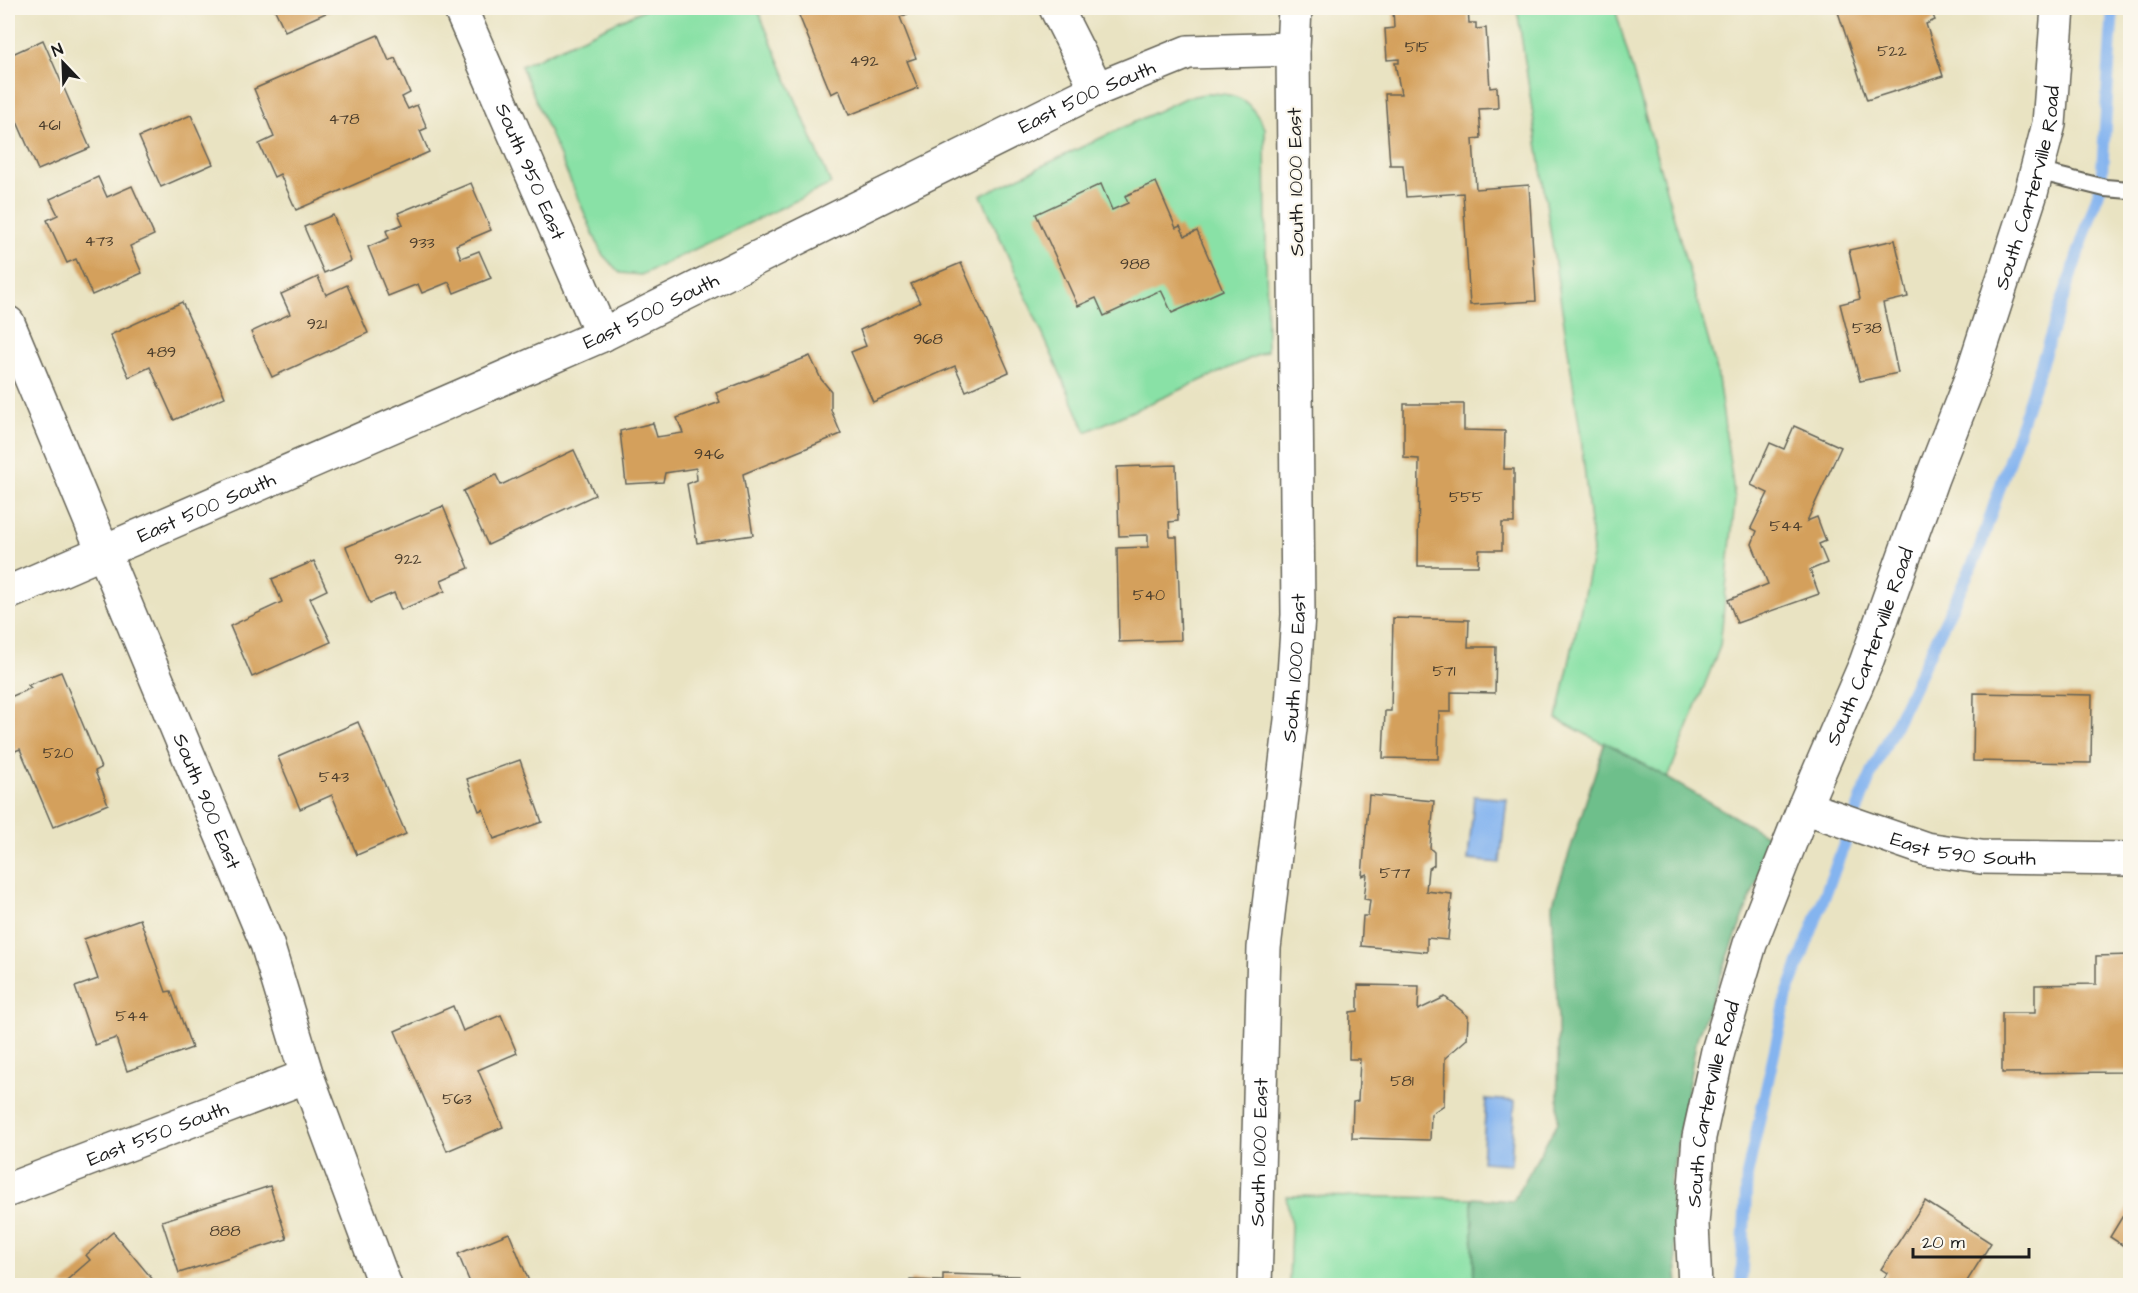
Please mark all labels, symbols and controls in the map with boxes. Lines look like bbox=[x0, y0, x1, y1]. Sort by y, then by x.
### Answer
north arrow bbox=[33, 33, 93, 93]
house number: 515 bbox=[1405, 36, 1430, 58]
text: N bbox=[49, 38, 66, 62]
house number: 522 bbox=[1877, 40, 1907, 62]
house number: 492 bbox=[849, 50, 879, 72]
street label: East 500 South bbox=[1014, 54, 1160, 141]
street label: South Carterville Road bbox=[1988, 85, 2067, 293]
street label: South 950 East bbox=[488, 99, 572, 245]
street label: South 1000 East bbox=[1281, 107, 1311, 257]
house number: 478 bbox=[328, 108, 360, 130]
house number: 461 bbox=[38, 114, 60, 136]
house number: 473 bbox=[85, 230, 113, 252]
house number: 933 bbox=[409, 232, 435, 254]
house number: 988 bbox=[1120, 253, 1150, 275]
street label: East 500 South bbox=[579, 266, 724, 357]
house number: 921 bbox=[307, 313, 327, 335]
house number: 538 bbox=[1852, 317, 1882, 339]
house number: 968 bbox=[913, 328, 943, 350]
house number: 489 bbox=[146, 341, 176, 363]
house number: 946 bbox=[694, 443, 724, 465]
street label: East 500 South bbox=[133, 466, 280, 550]
house number: 555 bbox=[1449, 486, 1484, 508]
house number: 544 bbox=[1769, 515, 1803, 537]
street label: South Carterville Road bbox=[1819, 544, 1921, 750]
house number: 922 bbox=[394, 548, 422, 570]
house number: 540 bbox=[1133, 584, 1165, 606]
street label: South 1000 East bbox=[1275, 593, 1313, 744]
house number: 571 bbox=[1432, 660, 1456, 682]
street label: South 900 East bbox=[166, 729, 247, 874]
house number: 520 bbox=[43, 742, 73, 764]
house number: 543 bbox=[319, 766, 349, 788]
street label: East 590 South bbox=[1887, 825, 2036, 873]
house number: 577 bbox=[1379, 862, 1411, 884]
street label: South Carterville Road bbox=[1680, 998, 1747, 1208]
house number: 544 bbox=[115, 1005, 149, 1027]
house number: 581 bbox=[1390, 1070, 1414, 1092]
street label: South 1000 East bbox=[1244, 1077, 1276, 1227]
house number: 563 bbox=[442, 1088, 472, 1110]
street label: East 550 South bbox=[83, 1094, 233, 1174]
house number: 888 bbox=[209, 1220, 241, 1242]
scale bar bbox=[1913, 1221, 2028, 1259]
text: 20 m bbox=[1922, 1230, 1965, 1255]

